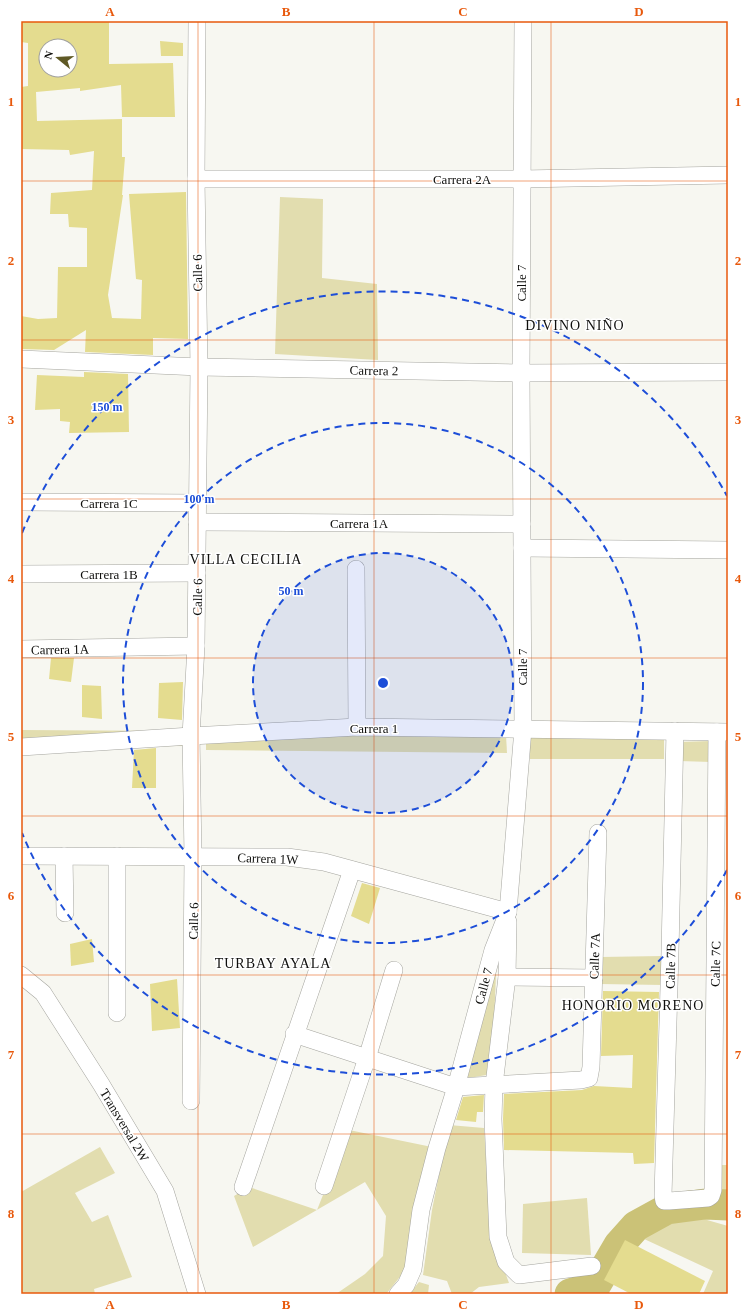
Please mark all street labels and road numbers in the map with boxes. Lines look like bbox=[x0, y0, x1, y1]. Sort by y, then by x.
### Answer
street label: Carrera 2A bbox=[433, 172, 492, 187]
street label: Calle 6 bbox=[190, 254, 205, 292]
street label: Calle 7 bbox=[514, 264, 529, 302]
street label: Carrera 2 bbox=[350, 363, 398, 378]
street label: Carrera 1C bbox=[80, 496, 138, 511]
street label: Carrera 1A bbox=[330, 516, 389, 531]
street label: Carrera 1B bbox=[80, 567, 138, 582]
street label: Calle 6 bbox=[190, 578, 205, 616]
street label: Carrera 1A bbox=[31, 641, 90, 658]
street label: Calle 7 bbox=[515, 648, 530, 686]
street label: Carrera 1 bbox=[350, 721, 398, 736]
street label: Carrera 1W bbox=[237, 850, 299, 867]
street label: Calle 6 bbox=[186, 902, 201, 940]
street label: Calle 7A bbox=[586, 932, 603, 980]
street label: Calle 7C bbox=[708, 941, 723, 987]
street label: Calle 7B bbox=[663, 943, 678, 989]
street label: Calle 7 bbox=[471, 966, 496, 1006]
street label: Transversal 2W bbox=[97, 1086, 153, 1165]

